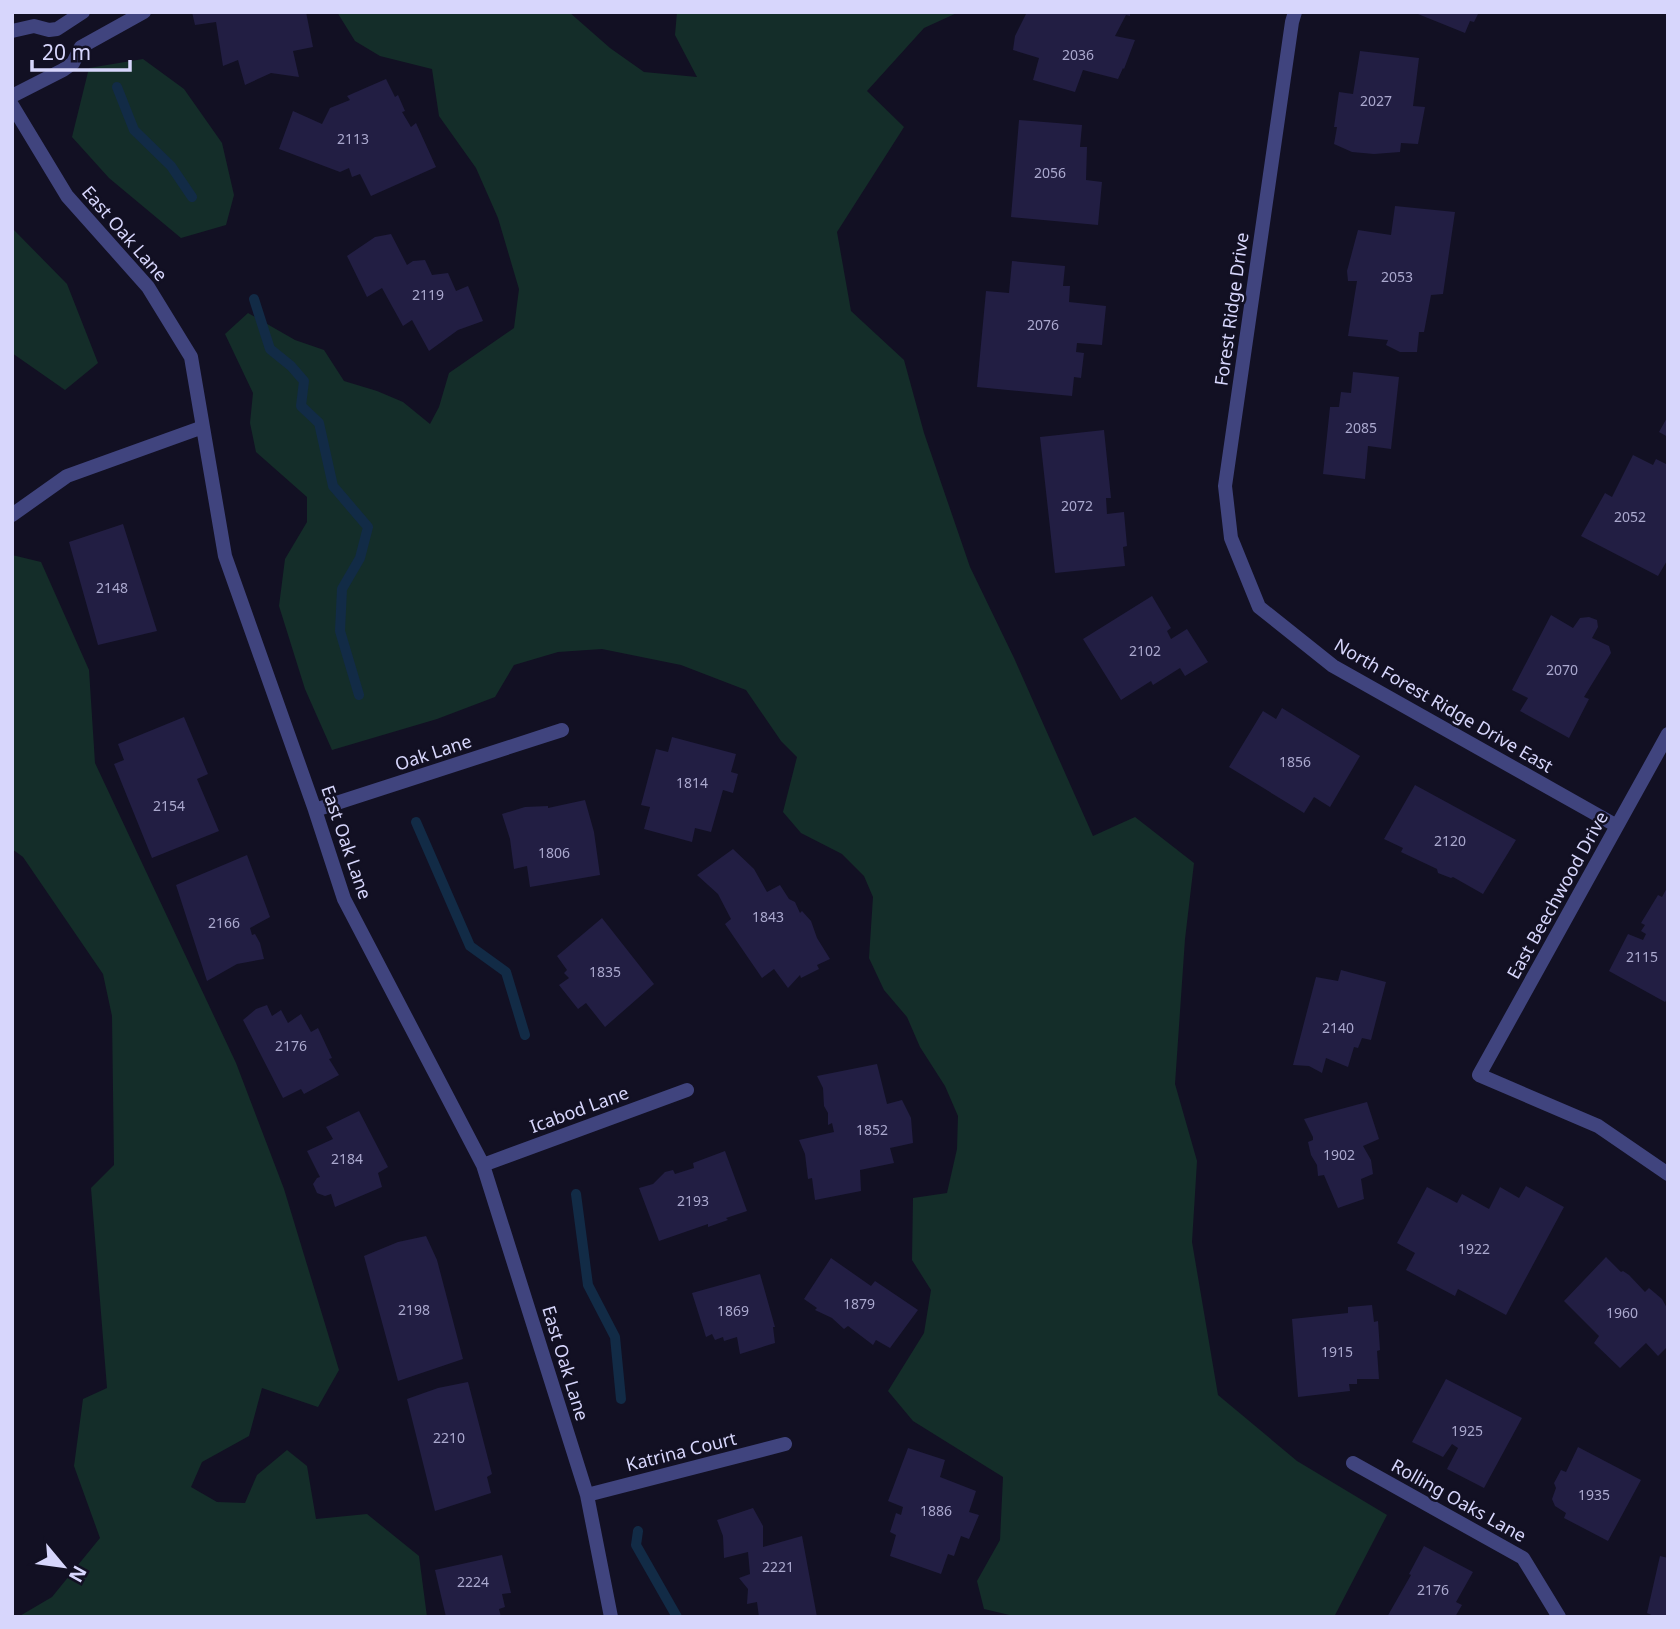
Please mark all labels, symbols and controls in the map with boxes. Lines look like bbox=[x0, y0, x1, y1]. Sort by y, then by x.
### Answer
scale bar bbox=[32, 28, 130, 72]
text: 20 m bbox=[42, 38, 91, 66]
house number: 2036 bbox=[1062, 45, 1094, 64]
house number: 2027 bbox=[1360, 91, 1392, 110]
house number: 2113 bbox=[337, 129, 369, 148]
house number: 2056 bbox=[1034, 163, 1066, 182]
street label: East Oak Lane bbox=[77, 180, 173, 286]
street label: Forest Ridge Drive bbox=[1208, 231, 1254, 387]
house number: 2053 bbox=[1381, 267, 1413, 286]
house number: 2119 bbox=[412, 285, 444, 304]
house number: 2076 bbox=[1027, 315, 1059, 334]
house number: 2085 bbox=[1345, 418, 1377, 437]
house number: 2072 bbox=[1061, 496, 1093, 515]
house number: 2052 bbox=[1614, 507, 1646, 526]
house number: 2148 bbox=[96, 578, 128, 597]
street label: North Forest Ridge Drive East bbox=[1330, 632, 1558, 778]
house number: 2102 bbox=[1129, 641, 1161, 660]
house number: 2070 bbox=[1546, 660, 1578, 679]
street label: Oak Lane bbox=[392, 728, 474, 776]
house number: 1856 bbox=[1279, 752, 1311, 771]
house number: 1814 bbox=[676, 773, 708, 792]
street label: East Oak Lane bbox=[316, 782, 378, 902]
house number: 2154 bbox=[153, 796, 185, 815]
street label: East Beechwood Drive bbox=[1501, 807, 1613, 983]
house number: 2120 bbox=[1434, 831, 1466, 850]
house number: 1806 bbox=[538, 843, 570, 862]
house number: 1843 bbox=[752, 907, 784, 926]
house number: 2166 bbox=[208, 913, 240, 932]
house number: 2115 bbox=[1626, 947, 1658, 966]
house number: 1835 bbox=[589, 962, 621, 981]
house number: 2140 bbox=[1322, 1018, 1354, 1037]
house number: 2176 bbox=[275, 1036, 307, 1055]
street label: Icabod Lane bbox=[526, 1080, 632, 1138]
house number: 1852 bbox=[856, 1120, 888, 1139]
house number: 1902 bbox=[1323, 1145, 1355, 1164]
house number: 2184 bbox=[331, 1149, 363, 1168]
house number: 2193 bbox=[677, 1191, 709, 1210]
house number: 1922 bbox=[1458, 1239, 1490, 1258]
house number: 1879 bbox=[843, 1294, 875, 1313]
house number: 2198 bbox=[398, 1300, 430, 1319]
house number: 1869 bbox=[717, 1301, 749, 1320]
street label: East Oak Lane bbox=[537, 1303, 595, 1423]
house number: 1960 bbox=[1606, 1303, 1638, 1322]
house number: 1915 bbox=[1321, 1342, 1353, 1361]
house number: 1925 bbox=[1451, 1421, 1483, 1440]
street label: Katrina Court bbox=[623, 1426, 739, 1476]
house number: 2210 bbox=[433, 1428, 465, 1447]
street label: Rolling Oaks Lane bbox=[1387, 1453, 1531, 1547]
house number: 1935 bbox=[1578, 1485, 1610, 1504]
house number: 1886 bbox=[920, 1501, 952, 1520]
north arrow bbox=[28, 1531, 98, 1601]
house number: 2221 bbox=[762, 1557, 794, 1576]
text: N bbox=[63, 1561, 93, 1587]
house number: 2224 bbox=[457, 1572, 489, 1591]
house number: 2176 bbox=[1417, 1580, 1449, 1599]

